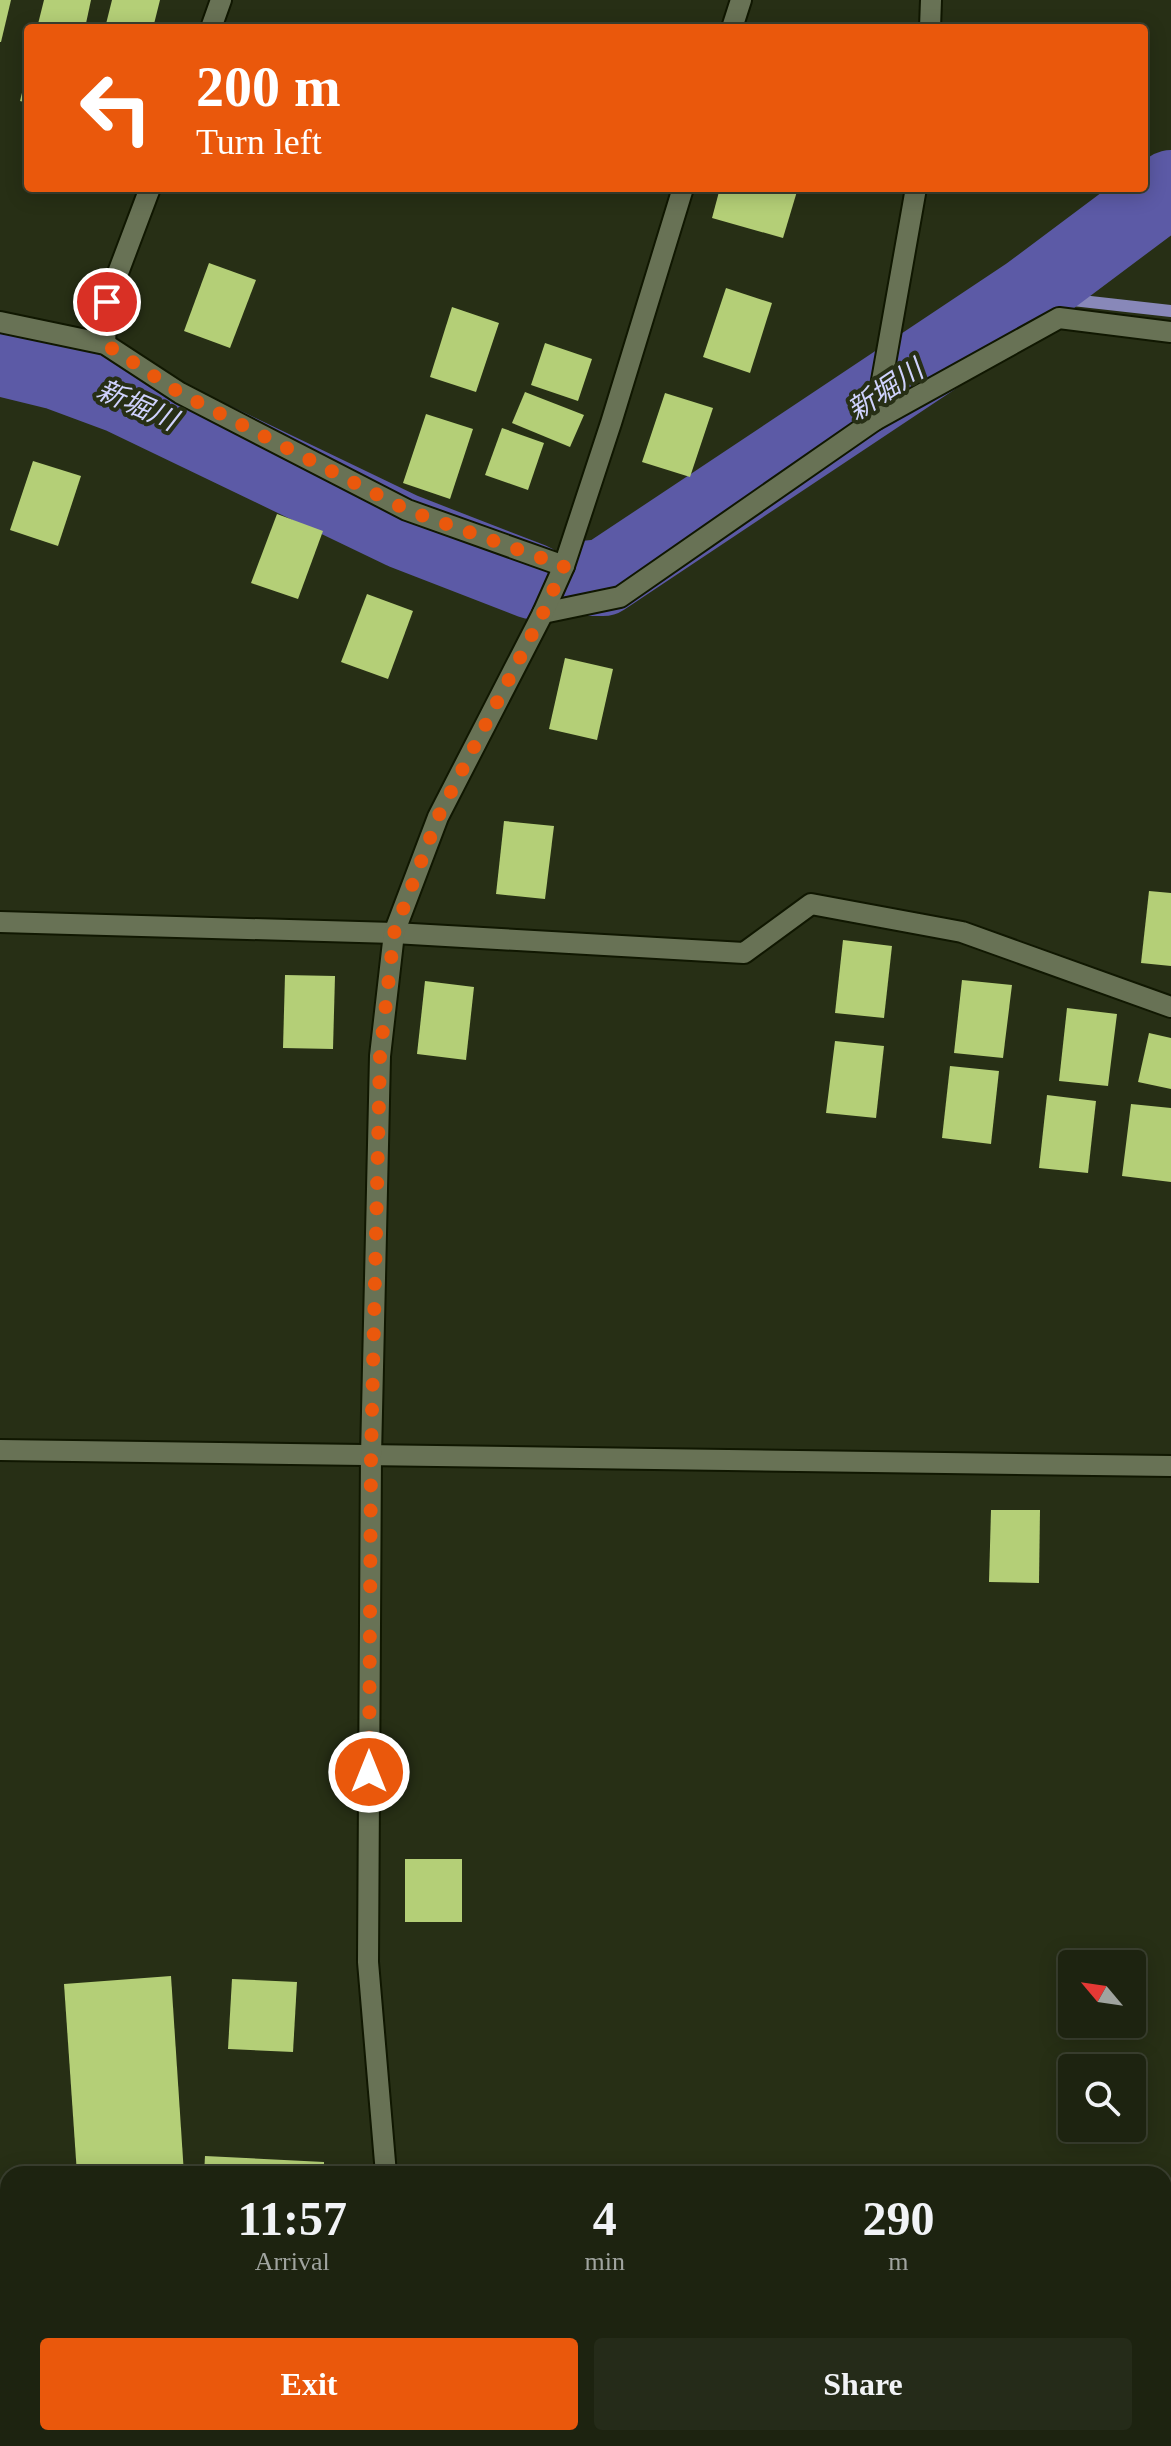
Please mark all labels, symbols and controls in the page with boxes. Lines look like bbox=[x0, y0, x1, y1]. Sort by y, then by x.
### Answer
icon: left bbox=[64, 56, 168, 160]
text: 200 m bbox=[196, 56, 341, 118]
text: Turn left bbox=[196, 122, 322, 162]
pin bbox=[73, 268, 141, 336]
icon: arrive bbox=[85, 280, 129, 324]
water label: 新堀川 bbox=[842, 352, 931, 426]
water label: 新堀川 bbox=[92, 374, 184, 437]
position arrow bbox=[327, 1730, 411, 1814]
north arrow bbox=[1058, 1950, 1146, 2038]
map controls bbox=[1058, 1950, 1146, 2142]
button: search bbox=[1058, 2054, 1146, 2142]
text: 11:57 bbox=[238, 2192, 347, 2245]
text: 4 bbox=[593, 2192, 617, 2245]
text: 290 bbox=[862, 2192, 934, 2245]
text: Arrival bbox=[255, 2247, 330, 2276]
text: min bbox=[584, 2247, 625, 2276]
text: m bbox=[888, 2247, 909, 2276]
button: Exit bbox=[40, 2338, 578, 2430]
button: Share bbox=[594, 2338, 1132, 2430]

